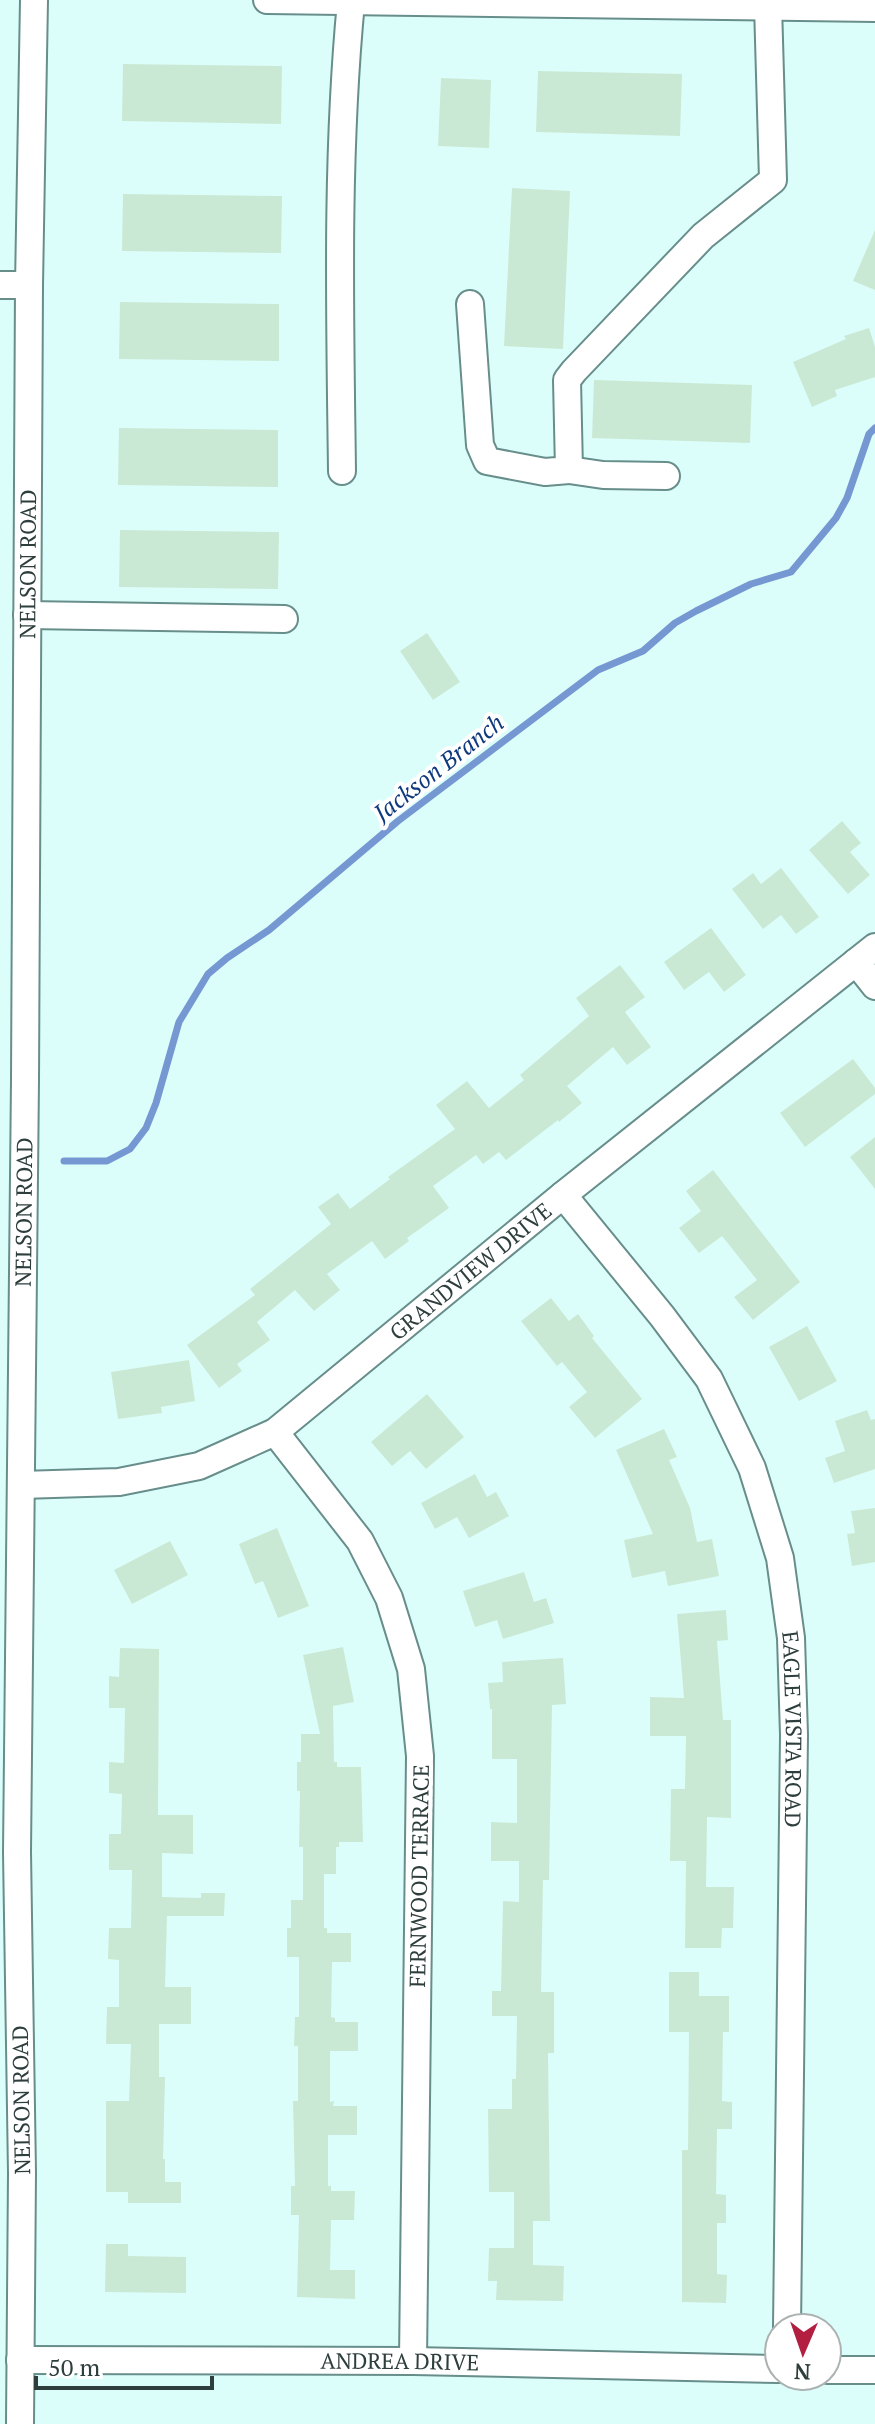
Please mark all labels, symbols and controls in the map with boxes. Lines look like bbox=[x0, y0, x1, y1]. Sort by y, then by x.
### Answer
street label: NELSON ROAD bbox=[12, 489, 42, 639]
water label: Jackson Branch bbox=[366, 706, 510, 829]
street label: NELSON ROAD bbox=[8, 1137, 38, 1287]
street label: GRANDVIEW DRIVE bbox=[383, 1195, 557, 1346]
street label: EAGLE VISTA ROAD bbox=[776, 1629, 809, 1828]
street label: FERNWOOD TERRACE bbox=[402, 1764, 435, 1988]
street label: NELSON ROAD bbox=[5, 2025, 36, 2175]
north arrow bbox=[763, 2312, 843, 2392]
scale bar bbox=[36, 2340, 212, 2390]
street label: ANDREA DRIVE bbox=[321, 2346, 480, 2376]
text: 50 m bbox=[48, 2351, 100, 2383]
text: N bbox=[793, 2358, 811, 2387]

